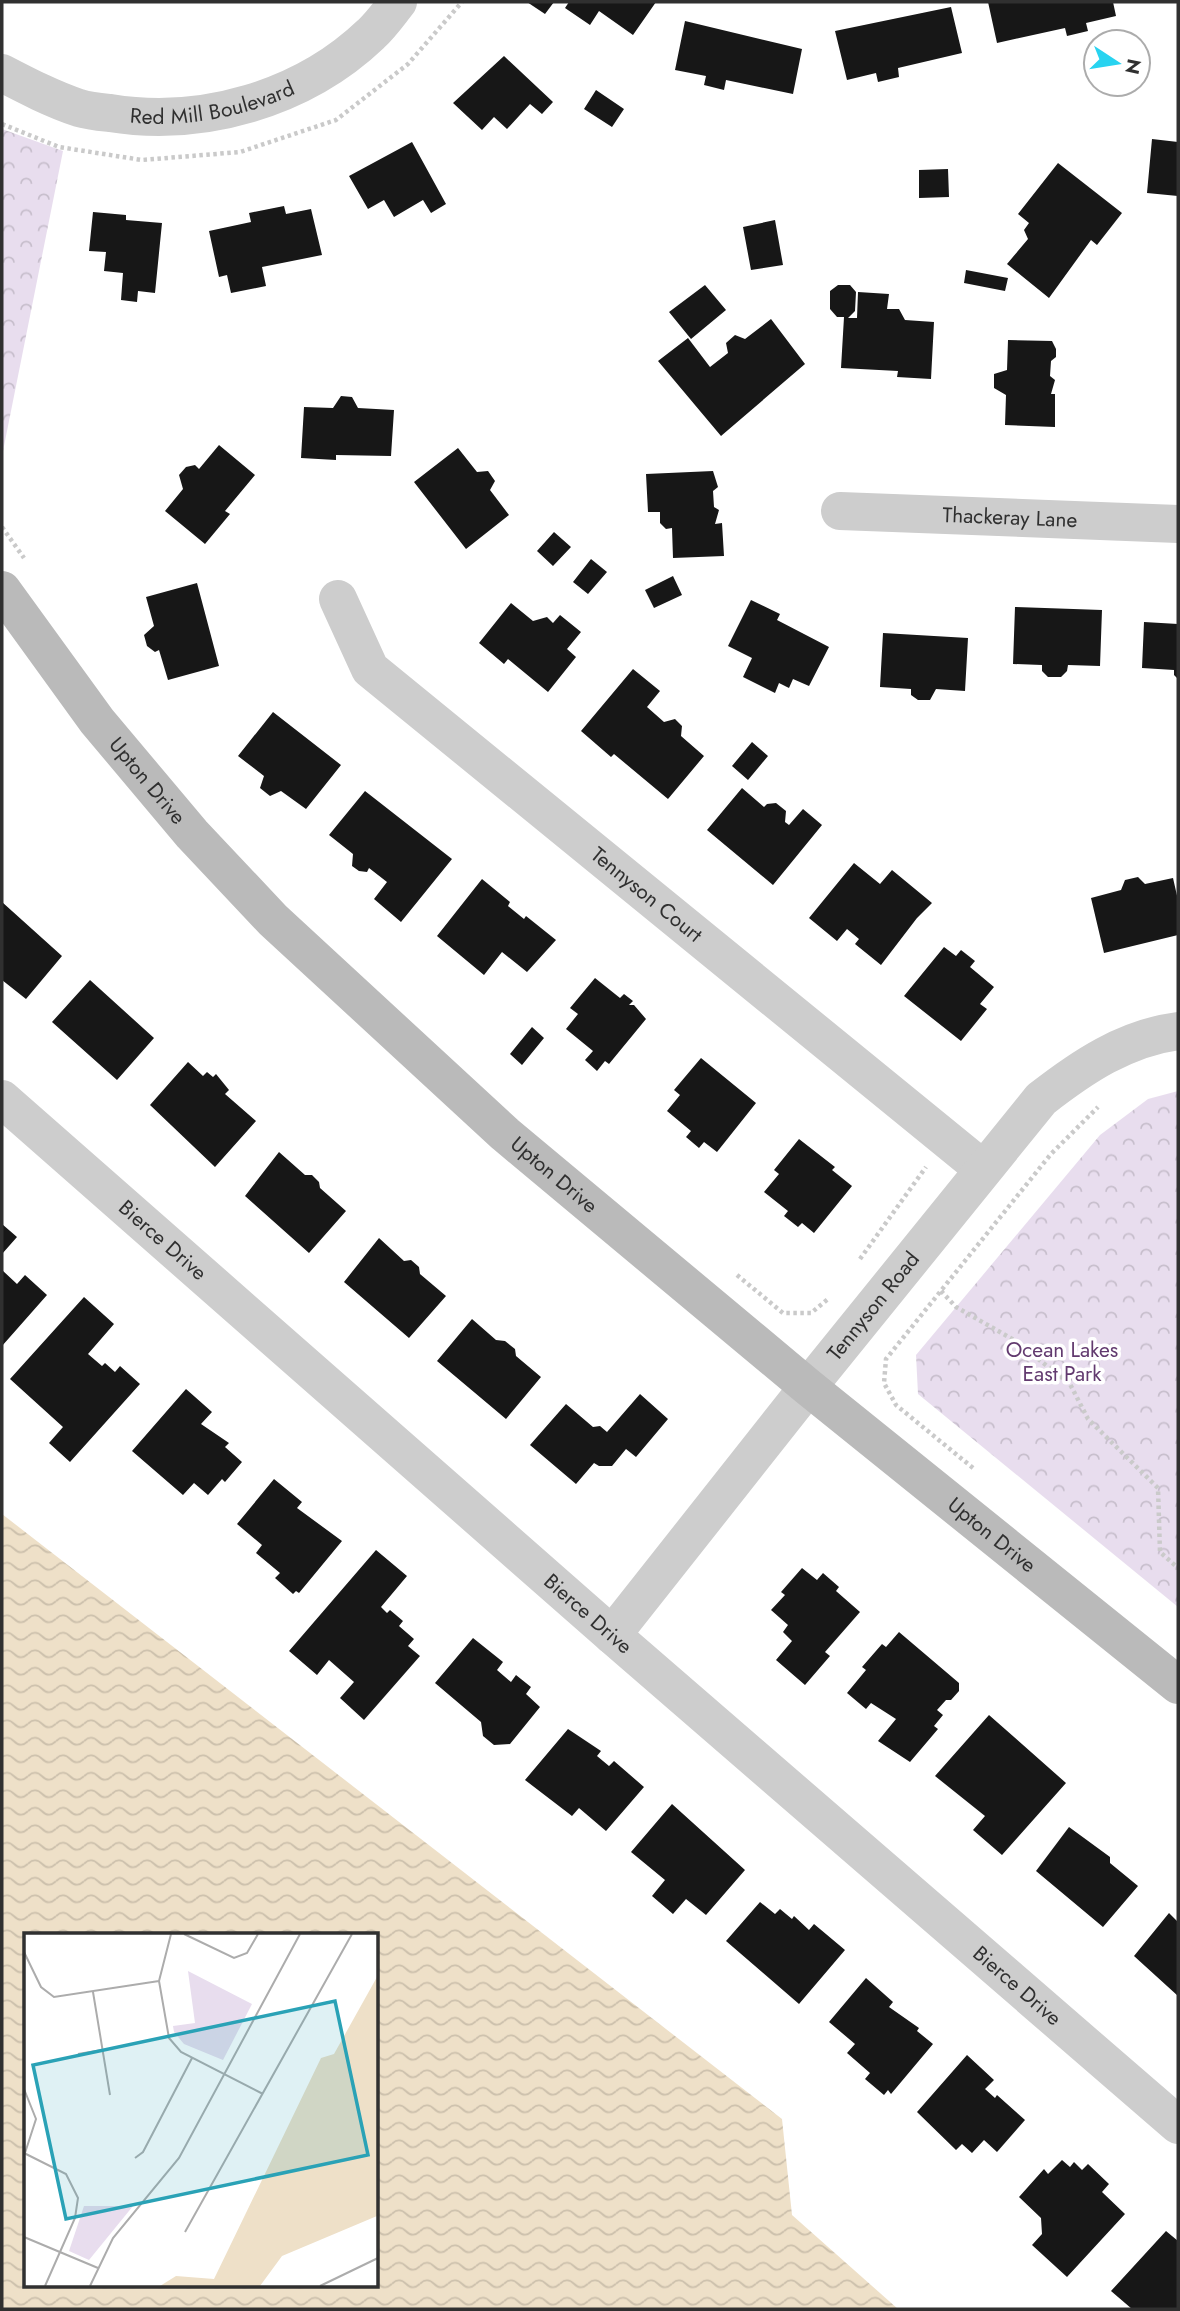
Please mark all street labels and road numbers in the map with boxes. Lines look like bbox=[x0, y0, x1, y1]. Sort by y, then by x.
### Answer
street label: Red Mill Boulevard bbox=[129, 73, 299, 132]
street label: Thackeray Lane bbox=[942, 500, 1078, 535]
street label: Upton Drive bbox=[102, 731, 193, 831]
street label: Tennyson Court bbox=[584, 840, 709, 949]
street label: Upton Drive bbox=[504, 1129, 604, 1220]
street label: Bierce Drive bbox=[112, 1193, 214, 1288]
street label: Tennyson Road bbox=[820, 1245, 927, 1367]
street label: Upton Drive bbox=[941, 1490, 1043, 1580]
street label: Bierce Drive bbox=[537, 1567, 639, 1661]
street label: Bierce Drive bbox=[966, 1939, 1068, 2033]

